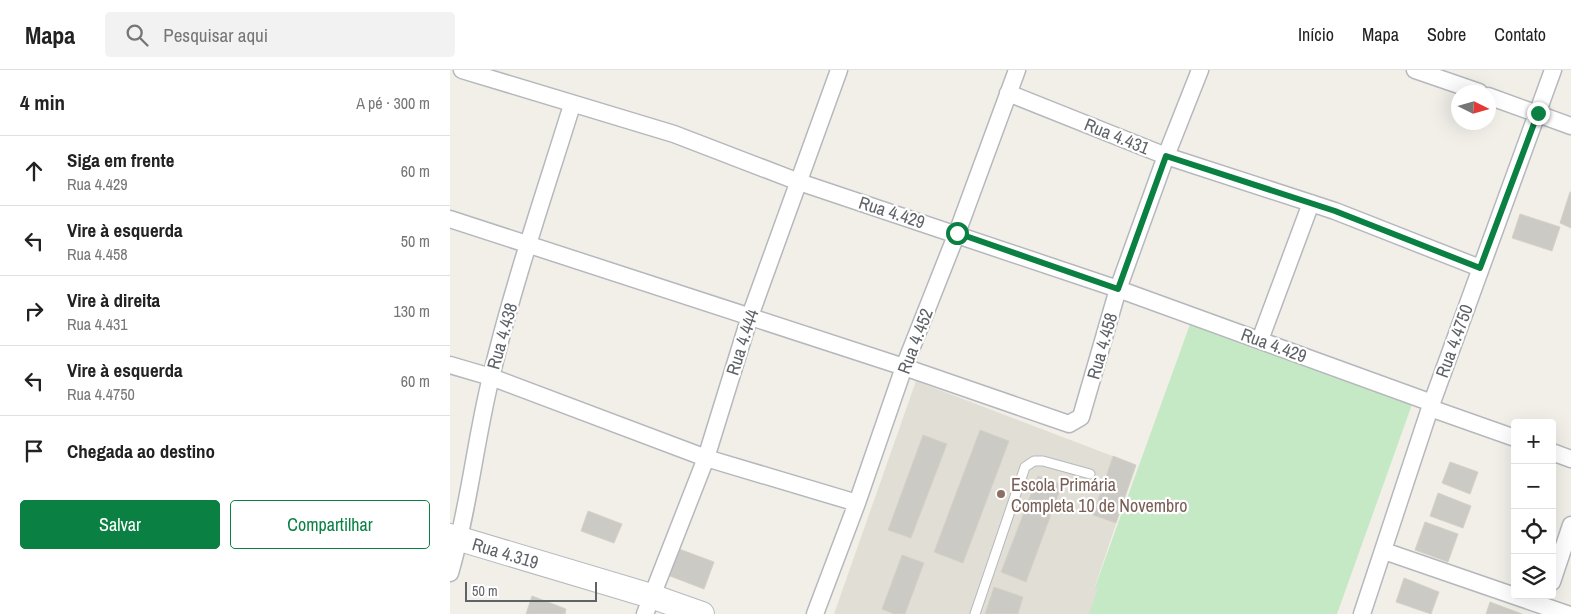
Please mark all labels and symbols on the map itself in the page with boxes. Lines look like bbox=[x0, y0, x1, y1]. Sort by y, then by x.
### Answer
north arrow bbox=[1451, 85, 1496, 130]
route end bbox=[1527, 102, 1550, 125]
street label: Rua 4.431 bbox=[1081, 112, 1154, 161]
street label: Rua 4.429 bbox=[856, 190, 928, 234]
route start bbox=[946, 222, 969, 245]
street label: Rua 4.438 bbox=[481, 300, 523, 372]
street label: Rua 4.4750 bbox=[1429, 301, 1479, 381]
street label: Rua 4.452 bbox=[891, 305, 939, 377]
street label: Rua 4.444 bbox=[720, 306, 764, 378]
street label: Rua 4.458 bbox=[1081, 310, 1123, 382]
street label: Rua 4.429 bbox=[1238, 322, 1310, 368]
place label: Escola Primária Completa 10 de Novembro bbox=[1011, 472, 1187, 518]
marker: Escola Primária Completa 10 de Novembro bbox=[995, 488, 1007, 500]
street label: Rua 4.319 bbox=[469, 531, 542, 574]
scale bar bbox=[465, 579, 598, 602]

